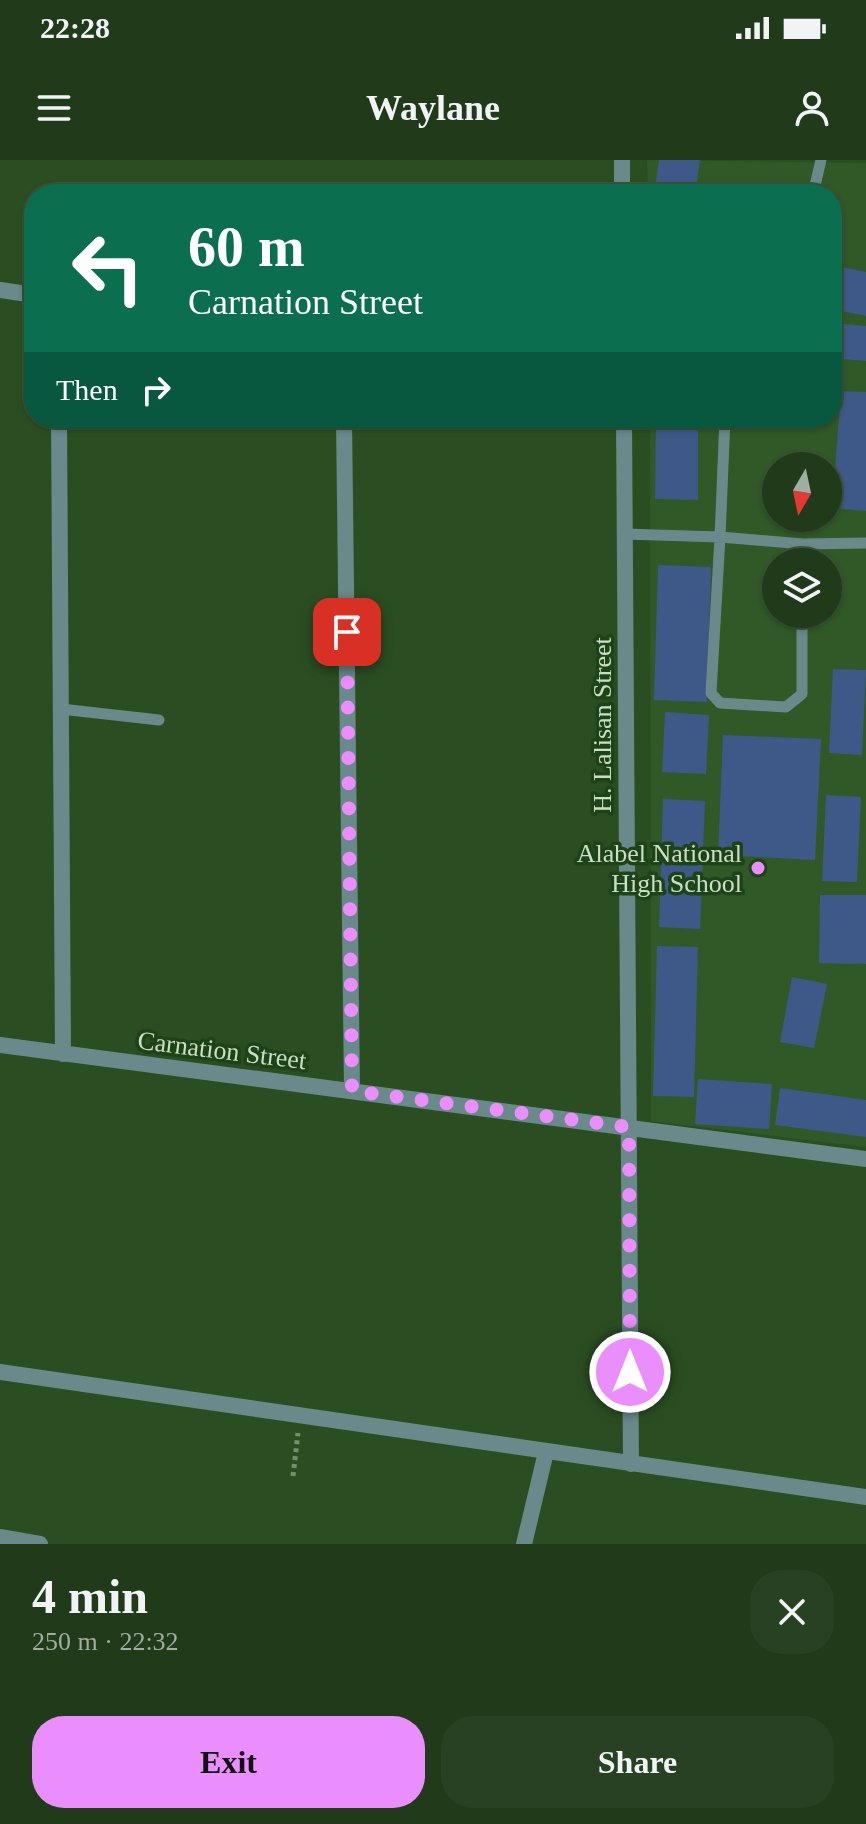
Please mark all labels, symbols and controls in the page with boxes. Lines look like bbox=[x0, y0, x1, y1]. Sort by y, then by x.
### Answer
text: 22:28 bbox=[40, 11, 110, 44]
icon: menu bbox=[32, 86, 76, 130]
icon: person bbox=[790, 86, 834, 130]
text: Waylane bbox=[366, 88, 500, 128]
icon: left bbox=[56, 216, 160, 320]
text: 60 m bbox=[188, 216, 305, 278]
text: Carnation Street bbox=[188, 282, 423, 322]
icon: right bbox=[134, 368, 178, 412]
text: Then bbox=[56, 373, 118, 406]
north arrow bbox=[762, 452, 842, 532]
map controls bbox=[762, 452, 842, 628]
button: layers bbox=[762, 548, 842, 628]
pin bbox=[313, 598, 381, 666]
icon: arrive bbox=[325, 610, 369, 654]
street label: H. Lalisan Street bbox=[588, 637, 617, 813]
place label: Alabel National High School bbox=[577, 839, 742, 898]
marker: Alabel National High School bbox=[749, 859, 767, 877]
street label: Carnation Street bbox=[136, 1026, 309, 1075]
position arrow bbox=[588, 1330, 672, 1414]
text: 4 min bbox=[32, 1570, 148, 1623]
button: close bbox=[750, 1570, 834, 1654]
text: 250 m · 22:32 bbox=[32, 1627, 179, 1656]
button: Exit bbox=[32, 1716, 425, 1808]
button: Share bbox=[441, 1716, 834, 1808]

